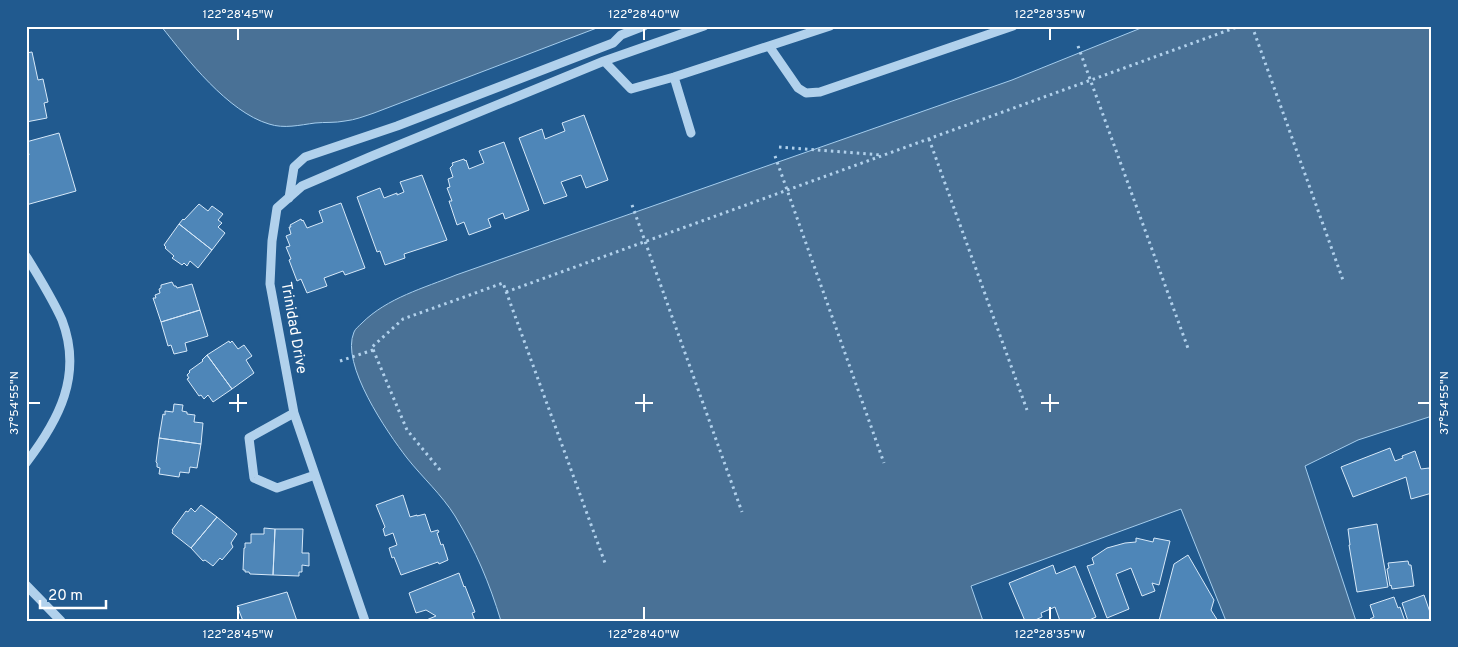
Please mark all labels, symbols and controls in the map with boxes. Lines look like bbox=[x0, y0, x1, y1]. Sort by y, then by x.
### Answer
text: 122°28'45"W bbox=[202, 7, 274, 23]
text: 122°28'40"W bbox=[608, 7, 680, 23]
text: 122°28'35"W bbox=[1015, 7, 1085, 23]
street label: Trinidad Drive bbox=[276, 280, 310, 376]
text: 37°54'55"N bbox=[7, 371, 23, 435]
text: 37°54'55"N bbox=[1437, 371, 1453, 435]
scale bar bbox=[40, 577, 106, 609]
text: 20 m bbox=[48, 587, 83, 606]
text: 122°28'45"W bbox=[202, 627, 274, 643]
text: 122°28'40"W bbox=[608, 627, 680, 643]
text: 122°28'35"W bbox=[1015, 627, 1085, 643]

